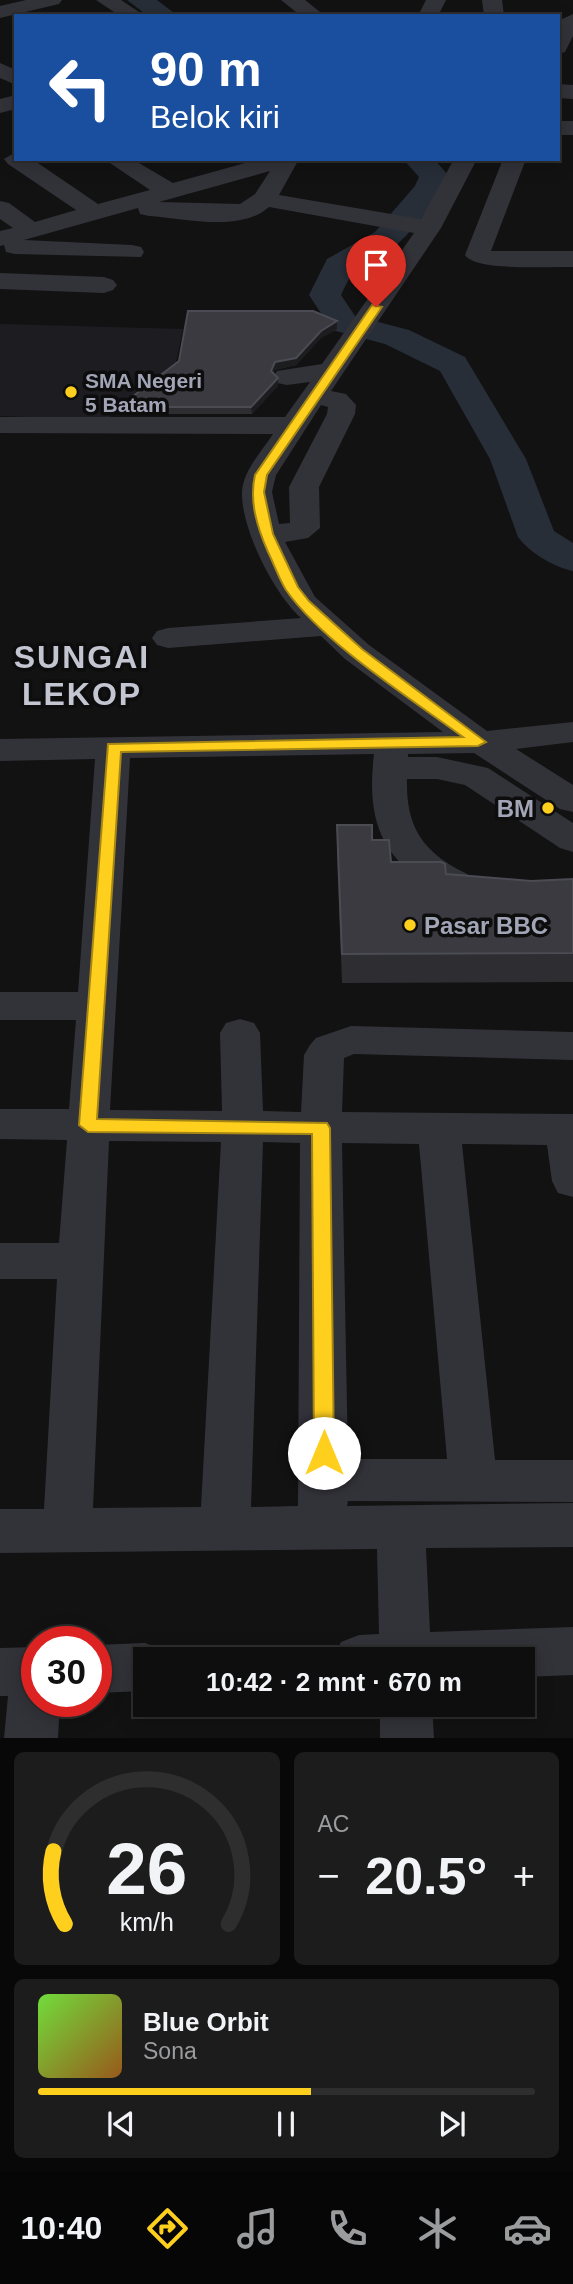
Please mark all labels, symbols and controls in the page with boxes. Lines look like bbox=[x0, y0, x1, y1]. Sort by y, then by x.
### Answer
icon: left bbox=[35, 42, 126, 133]
text: 90 m bbox=[150, 42, 262, 96]
text: Belok kiri bbox=[150, 99, 280, 135]
pin bbox=[346, 235, 406, 307]
icon: arrive bbox=[357, 246, 395, 284]
place label: SMA Negeri 5 Batam bbox=[85, 369, 202, 416]
marker: SMA Negeri 5 Batam bbox=[63, 384, 79, 400]
district label: SUNGAI LEKOP bbox=[14, 639, 150, 712]
place label: BM bbox=[497, 795, 534, 822]
marker: BM bbox=[540, 800, 556, 816]
place label: Pasar BBC bbox=[424, 912, 548, 939]
marker: Pasar BBC bbox=[402, 917, 418, 933]
position arrow bbox=[287, 1416, 361, 1490]
speed limit sign: 30 bbox=[21, 1626, 112, 1717]
text: 10:42 · 2 mnt · 670 m bbox=[206, 1667, 462, 1697]
text: AC bbox=[318, 1811, 349, 1837]
text: 26 bbox=[106, 1829, 187, 1910]
text: 20.5° bbox=[365, 1847, 487, 1905]
text: − bbox=[318, 1855, 340, 1897]
text: + bbox=[513, 1855, 535, 1897]
text: km/h bbox=[120, 1908, 174, 1936]
text: Blue Orbit bbox=[143, 2007, 269, 2037]
text: Sona bbox=[143, 2038, 197, 2064]
icon: previous bbox=[102, 2105, 140, 2143]
icon: pause bbox=[267, 2105, 305, 2143]
icon: next bbox=[433, 2105, 471, 2143]
icon: directions bbox=[143, 2204, 192, 2253]
icon: music bbox=[233, 2204, 282, 2253]
icon: phone bbox=[323, 2204, 372, 2253]
icon: climate bbox=[413, 2204, 462, 2253]
icon: car bbox=[503, 2204, 552, 2253]
text: 10:40 bbox=[21, 2210, 102, 2246]

